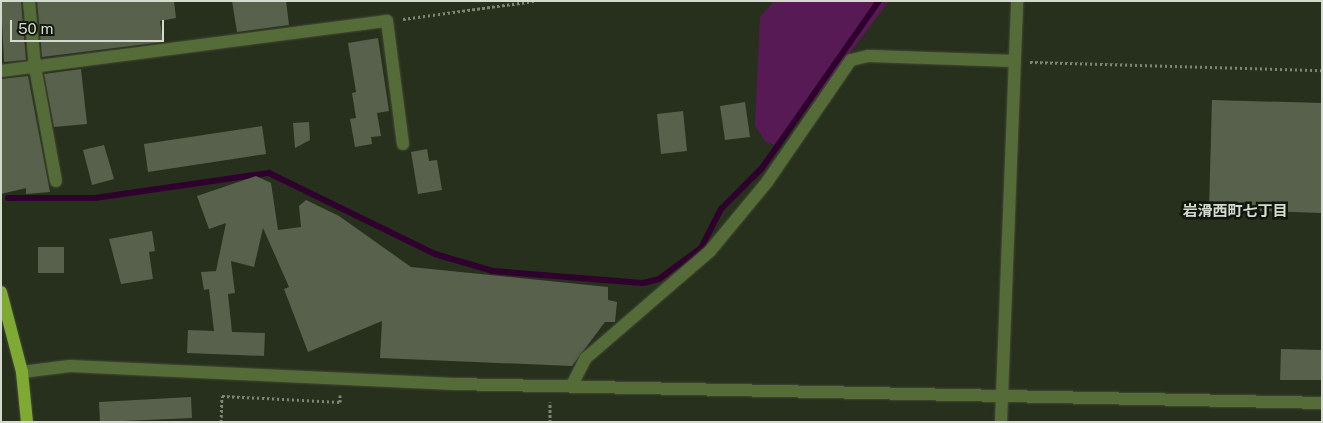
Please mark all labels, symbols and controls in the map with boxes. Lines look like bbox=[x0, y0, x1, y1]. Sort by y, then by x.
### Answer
scale bar bbox=[12, 10, 166, 42]
text: 50 m bbox=[18, 20, 53, 37]
district label: 岩滑西町七丁目 bbox=[1183, 202, 1287, 220]

